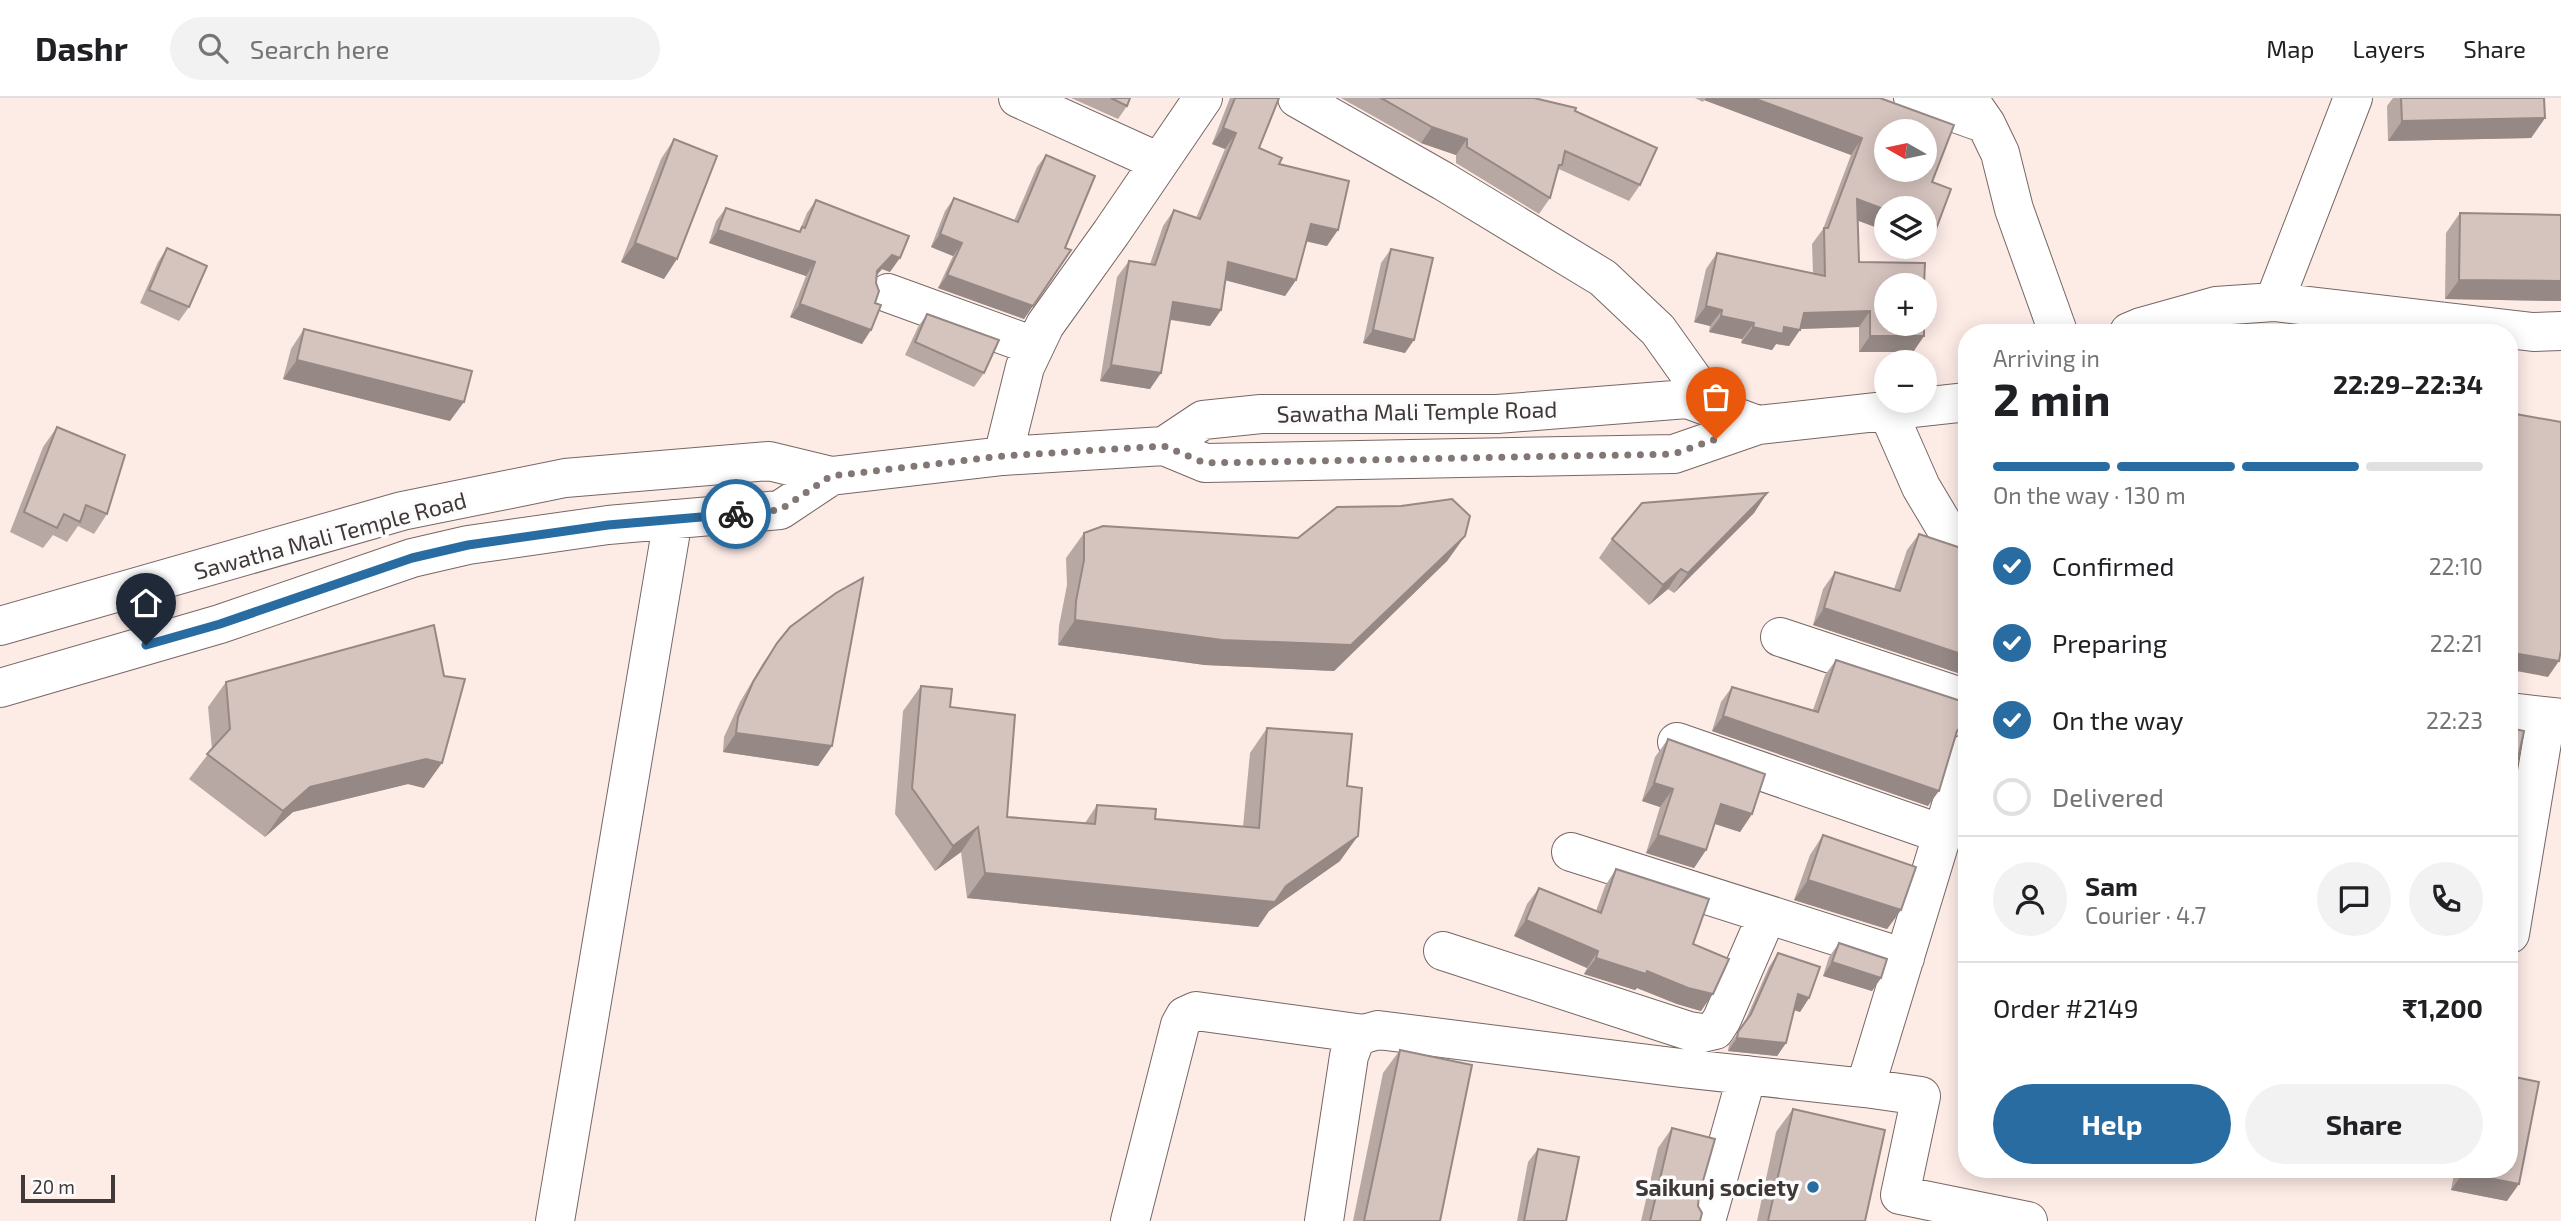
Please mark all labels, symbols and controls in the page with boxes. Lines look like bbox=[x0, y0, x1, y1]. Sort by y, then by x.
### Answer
search box bbox=[170, 17, 660, 80]
text: Dashr bbox=[35, 28, 128, 68]
icon: search bbox=[194, 29, 232, 67]
text: Search here bbox=[250, 33, 389, 64]
text: Map bbox=[2266, 34, 2314, 63]
text: Layers bbox=[2352, 34, 2425, 63]
text: Share bbox=[2463, 34, 2526, 63]
north arrow bbox=[1874, 119, 1937, 182]
map controls bbox=[1874, 119, 1937, 413]
button: layers bbox=[1874, 196, 1937, 259]
button: + bbox=[1874, 273, 1937, 336]
text: Arriving in bbox=[1993, 344, 2100, 372]
button: − bbox=[1874, 350, 1937, 413]
pin bbox=[1686, 367, 1746, 439]
text: 22:29–22:34 bbox=[2333, 368, 2483, 399]
text: 2 min bbox=[1993, 370, 2111, 425]
icon: bag bbox=[1697, 378, 1735, 416]
street label: Sawatha Mali Temple Road bbox=[1276, 395, 1558, 427]
courier bbox=[701, 479, 771, 549]
text: On the way · 130 m bbox=[1993, 481, 2186, 509]
street label: Sawatha Mali Temple Road bbox=[191, 485, 469, 585]
icon: bike bbox=[717, 495, 755, 533]
icon: check bbox=[1993, 547, 2031, 585]
text: Confirmed bbox=[2052, 550, 2175, 581]
text: 22:10 bbox=[2429, 552, 2483, 580]
pin bbox=[116, 573, 176, 645]
icon: home bbox=[127, 584, 165, 622]
icon: check bbox=[1993, 624, 2031, 662]
text: Preparing bbox=[2052, 627, 2167, 658]
text: 22:21 bbox=[2430, 629, 2483, 657]
icon: check bbox=[1993, 701, 2031, 739]
text: On the way bbox=[2052, 704, 2183, 735]
text: 22:23 bbox=[2426, 706, 2483, 734]
text: Delivered bbox=[2052, 781, 2164, 812]
button: person bbox=[1993, 862, 2067, 936]
button: chat bbox=[2317, 862, 2391, 936]
button: phone bbox=[2409, 862, 2483, 936]
text: Sam bbox=[2085, 870, 2138, 901]
text: Courier · 4.7 bbox=[2085, 901, 2206, 929]
text: Order #2149 bbox=[1993, 992, 2139, 1023]
text: ₹1,200 bbox=[2402, 992, 2483, 1023]
button: Help bbox=[1993, 1084, 2231, 1164]
button: Share bbox=[2245, 1084, 2483, 1164]
scale bar bbox=[21, 1172, 116, 1204]
place label: Saikunj society bbox=[1635, 1173, 1799, 1201]
text: 20 m bbox=[32, 1175, 75, 1198]
marker: Saikunj society bbox=[1805, 1179, 1821, 1195]

